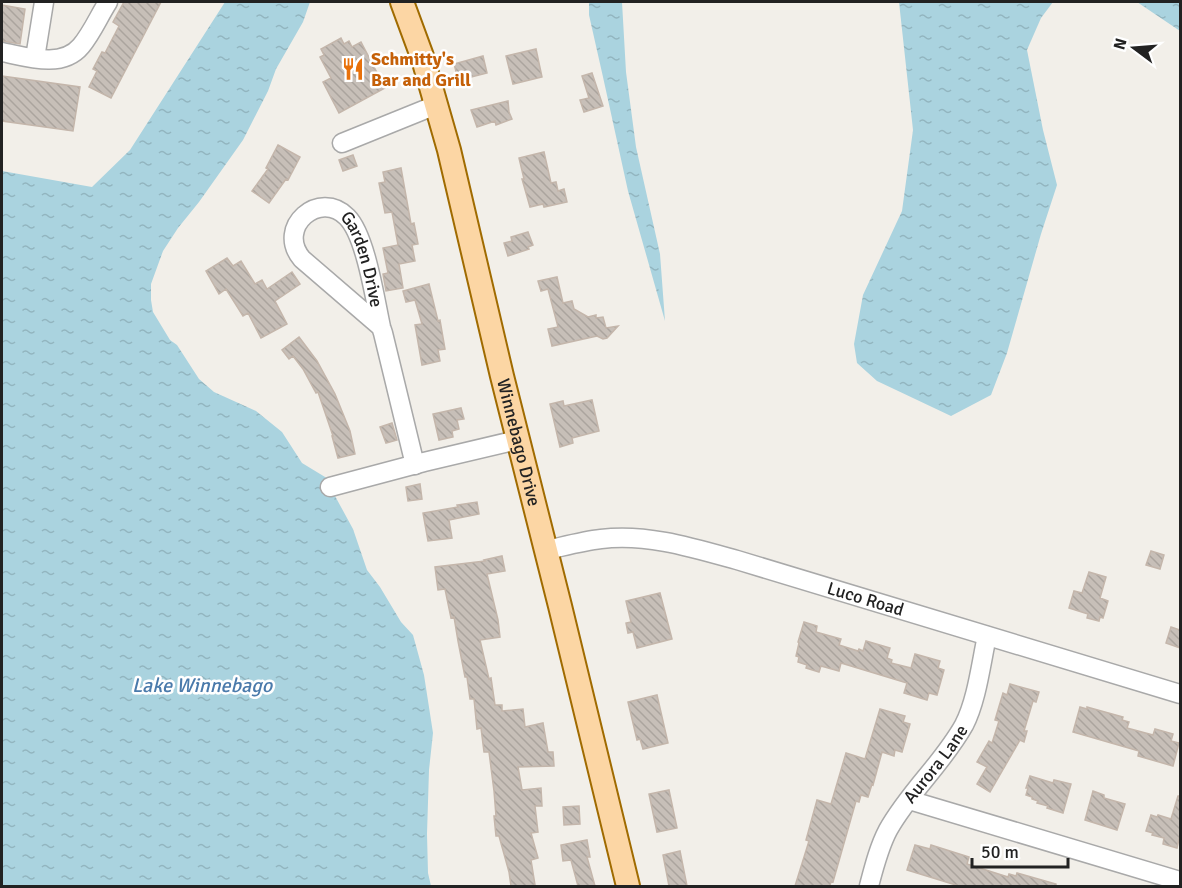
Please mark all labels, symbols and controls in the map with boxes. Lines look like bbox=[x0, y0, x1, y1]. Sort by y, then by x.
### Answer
north arrow bbox=[1104, 18, 1164, 78]
text: N bbox=[1109, 36, 1132, 52]
place label: Schmitty's Bar and Grill bbox=[371, 48, 471, 91]
restaurant icon: Schmitty's Bar and Grill bbox=[340, 56, 366, 82]
street label: Garden Drive bbox=[336, 206, 388, 309]
street label: Winnebago Drive bbox=[492, 376, 545, 508]
street label: Luco Road bbox=[825, 577, 907, 621]
water label: Lake Winnebago bbox=[132, 673, 274, 698]
street label: Aurora Lane bbox=[899, 721, 973, 807]
scale bar bbox=[972, 831, 1068, 869]
text: 50 m bbox=[981, 841, 1019, 863]

